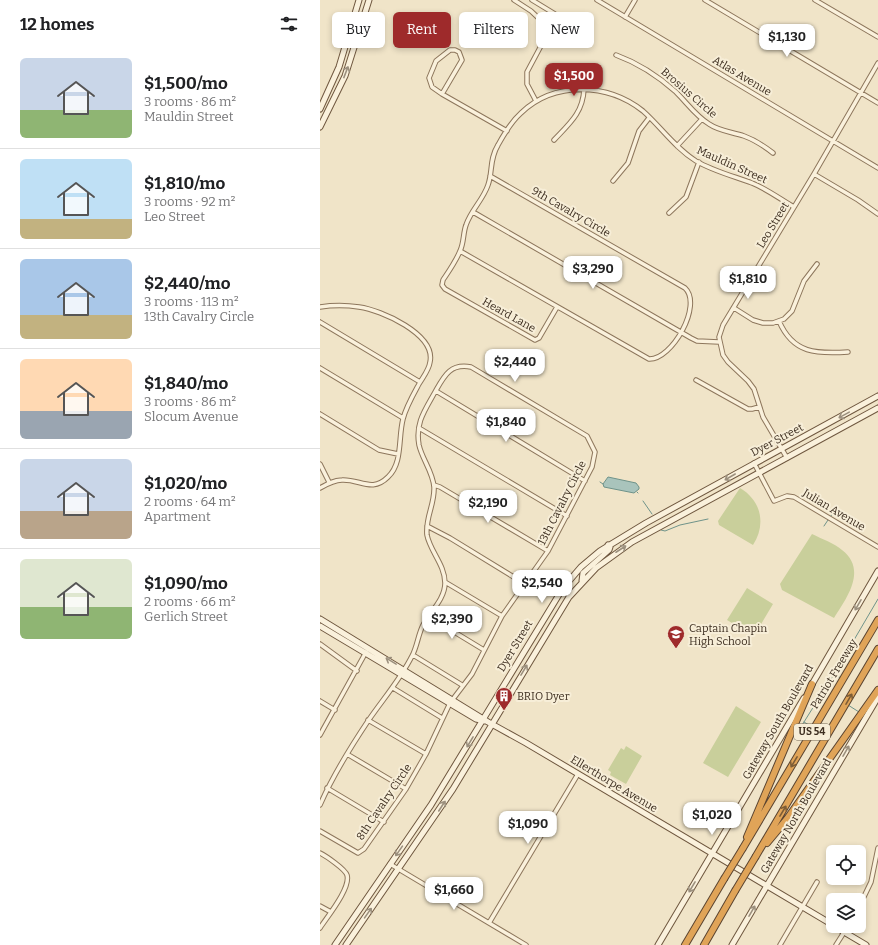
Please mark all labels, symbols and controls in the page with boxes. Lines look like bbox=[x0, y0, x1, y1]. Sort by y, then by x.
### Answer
chip: Buy bbox=[332, 12, 385, 48]
chip: Rent bbox=[393, 12, 451, 48]
chip: Filters bbox=[459, 12, 528, 48]
chip: New bbox=[536, 12, 594, 48]
icon: filters bbox=[278, 13, 300, 35]
text: 12 homes bbox=[20, 14, 94, 35]
pin: $1,130 bbox=[754, 24, 820, 58]
text: $1,130 bbox=[768, 29, 806, 44]
street label: Atlas Avenue bbox=[710, 53, 774, 99]
pin: $1,500 bbox=[541, 63, 607, 97]
street label: Brosius Circle bbox=[658, 65, 720, 121]
one-way arrow bbox=[343, 66, 351, 78]
text: $1,500 bbox=[554, 68, 594, 83]
text: $1,500/mo bbox=[144, 73, 228, 94]
icon: home bbox=[52, 74, 100, 122]
text: 3 rooms · 86 m² bbox=[144, 94, 236, 109]
text: Mauldin Street bbox=[144, 109, 233, 124]
street label: Mauldin Street bbox=[695, 144, 769, 186]
text: $1,810/mo bbox=[144, 173, 225, 194]
icon: home bbox=[52, 175, 100, 223]
street label: 9th Cavalry Circle bbox=[529, 184, 613, 240]
text: 3 rooms · 92 m² bbox=[144, 194, 235, 209]
street label: Leo Street bbox=[754, 200, 792, 250]
text: Leo Street bbox=[144, 209, 205, 224]
pin: $3,290 bbox=[560, 256, 626, 290]
text: $3,290 bbox=[572, 261, 614, 276]
pin: $1,810 bbox=[715, 266, 781, 300]
text: $1,810 bbox=[729, 271, 767, 286]
text: $2,440/mo bbox=[144, 273, 231, 294]
icon: home bbox=[52, 275, 100, 323]
text: 3 rooms · 113 m² bbox=[144, 294, 239, 309]
street label: Heard Lane bbox=[480, 295, 538, 335]
text: 13th Cavalry Circle bbox=[144, 309, 254, 324]
pin: $2,440 bbox=[482, 349, 548, 383]
text: $2,440 bbox=[494, 354, 536, 369]
text: $1,840/mo bbox=[144, 373, 228, 394]
icon: home bbox=[52, 375, 100, 423]
text: 3 rooms · 86 m² bbox=[144, 394, 236, 409]
text: Slocum Avenue bbox=[144, 409, 238, 424]
pin: $1,840 bbox=[473, 409, 539, 443]
one-way arrow bbox=[838, 412, 850, 420]
text: $1,840 bbox=[486, 414, 526, 429]
street label: Dyer Street bbox=[749, 421, 805, 459]
street label: 13th Cavalry Circle bbox=[535, 459, 589, 547]
text: $1,020/mo bbox=[144, 473, 227, 494]
one-way arrow bbox=[724, 474, 736, 482]
icon: home bbox=[52, 475, 100, 523]
street label: Julian Avenue bbox=[800, 486, 868, 534]
pin: $2,190 bbox=[455, 490, 521, 524]
text: 2 rooms · 64 m² bbox=[144, 494, 236, 509]
text: $2,190 bbox=[468, 495, 508, 510]
text: Apartment bbox=[144, 509, 211, 524]
one-way arrow bbox=[615, 544, 627, 552]
pin: $2,540 bbox=[509, 570, 575, 604]
text: $1,090/mo bbox=[144, 573, 228, 594]
icon: home bbox=[52, 575, 100, 623]
text: $2,540 bbox=[521, 575, 563, 590]
text: 2 rooms · 66 m² bbox=[144, 594, 236, 609]
one-way arrow bbox=[854, 599, 862, 611]
pin: $2,390 bbox=[419, 606, 485, 640]
text: Gerlich Street bbox=[144, 609, 228, 624]
text: $2,390 bbox=[431, 611, 473, 626]
street label: Dyer Street bbox=[495, 618, 535, 674]
place label: Captain Chapin High School bbox=[689, 622, 767, 648]
school or university icon: Captain Chapin High School bbox=[666, 624, 686, 649]
street label: Patriot Freeway bbox=[808, 637, 860, 711]
one-way arrow bbox=[385, 657, 397, 665]
street label: Gateway South Boulevard bbox=[740, 662, 816, 782]
one-way arrow bbox=[520, 665, 528, 677]
building icon: BRIO Dyer bbox=[494, 686, 514, 711]
place label: BRIO Dyer bbox=[517, 690, 570, 703]
one-way arrow bbox=[845, 693, 853, 705]
road number: US 54 bbox=[794, 724, 830, 740]
one-way arrow bbox=[465, 736, 473, 748]
one-way arrow bbox=[843, 745, 851, 757]
street label: Ellerthorpe Avenue bbox=[568, 753, 660, 815]
street label: Gateway North Boulevard bbox=[758, 756, 834, 876]
one-way arrow bbox=[790, 756, 798, 768]
street label: 8th Cavalry Circle bbox=[354, 761, 414, 843]
one-way arrow bbox=[438, 801, 446, 812]
pin: $1,020 bbox=[679, 802, 745, 836]
one-way arrow bbox=[779, 805, 787, 817]
text: $1,020 bbox=[692, 807, 732, 822]
pin: $1,090 bbox=[495, 811, 561, 845]
text: $1,090 bbox=[508, 816, 548, 831]
one-way arrow bbox=[395, 845, 403, 856]
map controls bbox=[826, 845, 866, 933]
button: locate bbox=[826, 845, 866, 885]
pin: $1,660 bbox=[421, 877, 487, 911]
one-way arrow bbox=[688, 881, 696, 892]
text: $1,660 bbox=[434, 882, 474, 897]
button: layers bbox=[826, 893, 866, 933]
one-way arrow bbox=[748, 905, 756, 917]
one-way arrow bbox=[364, 907, 372, 918]

